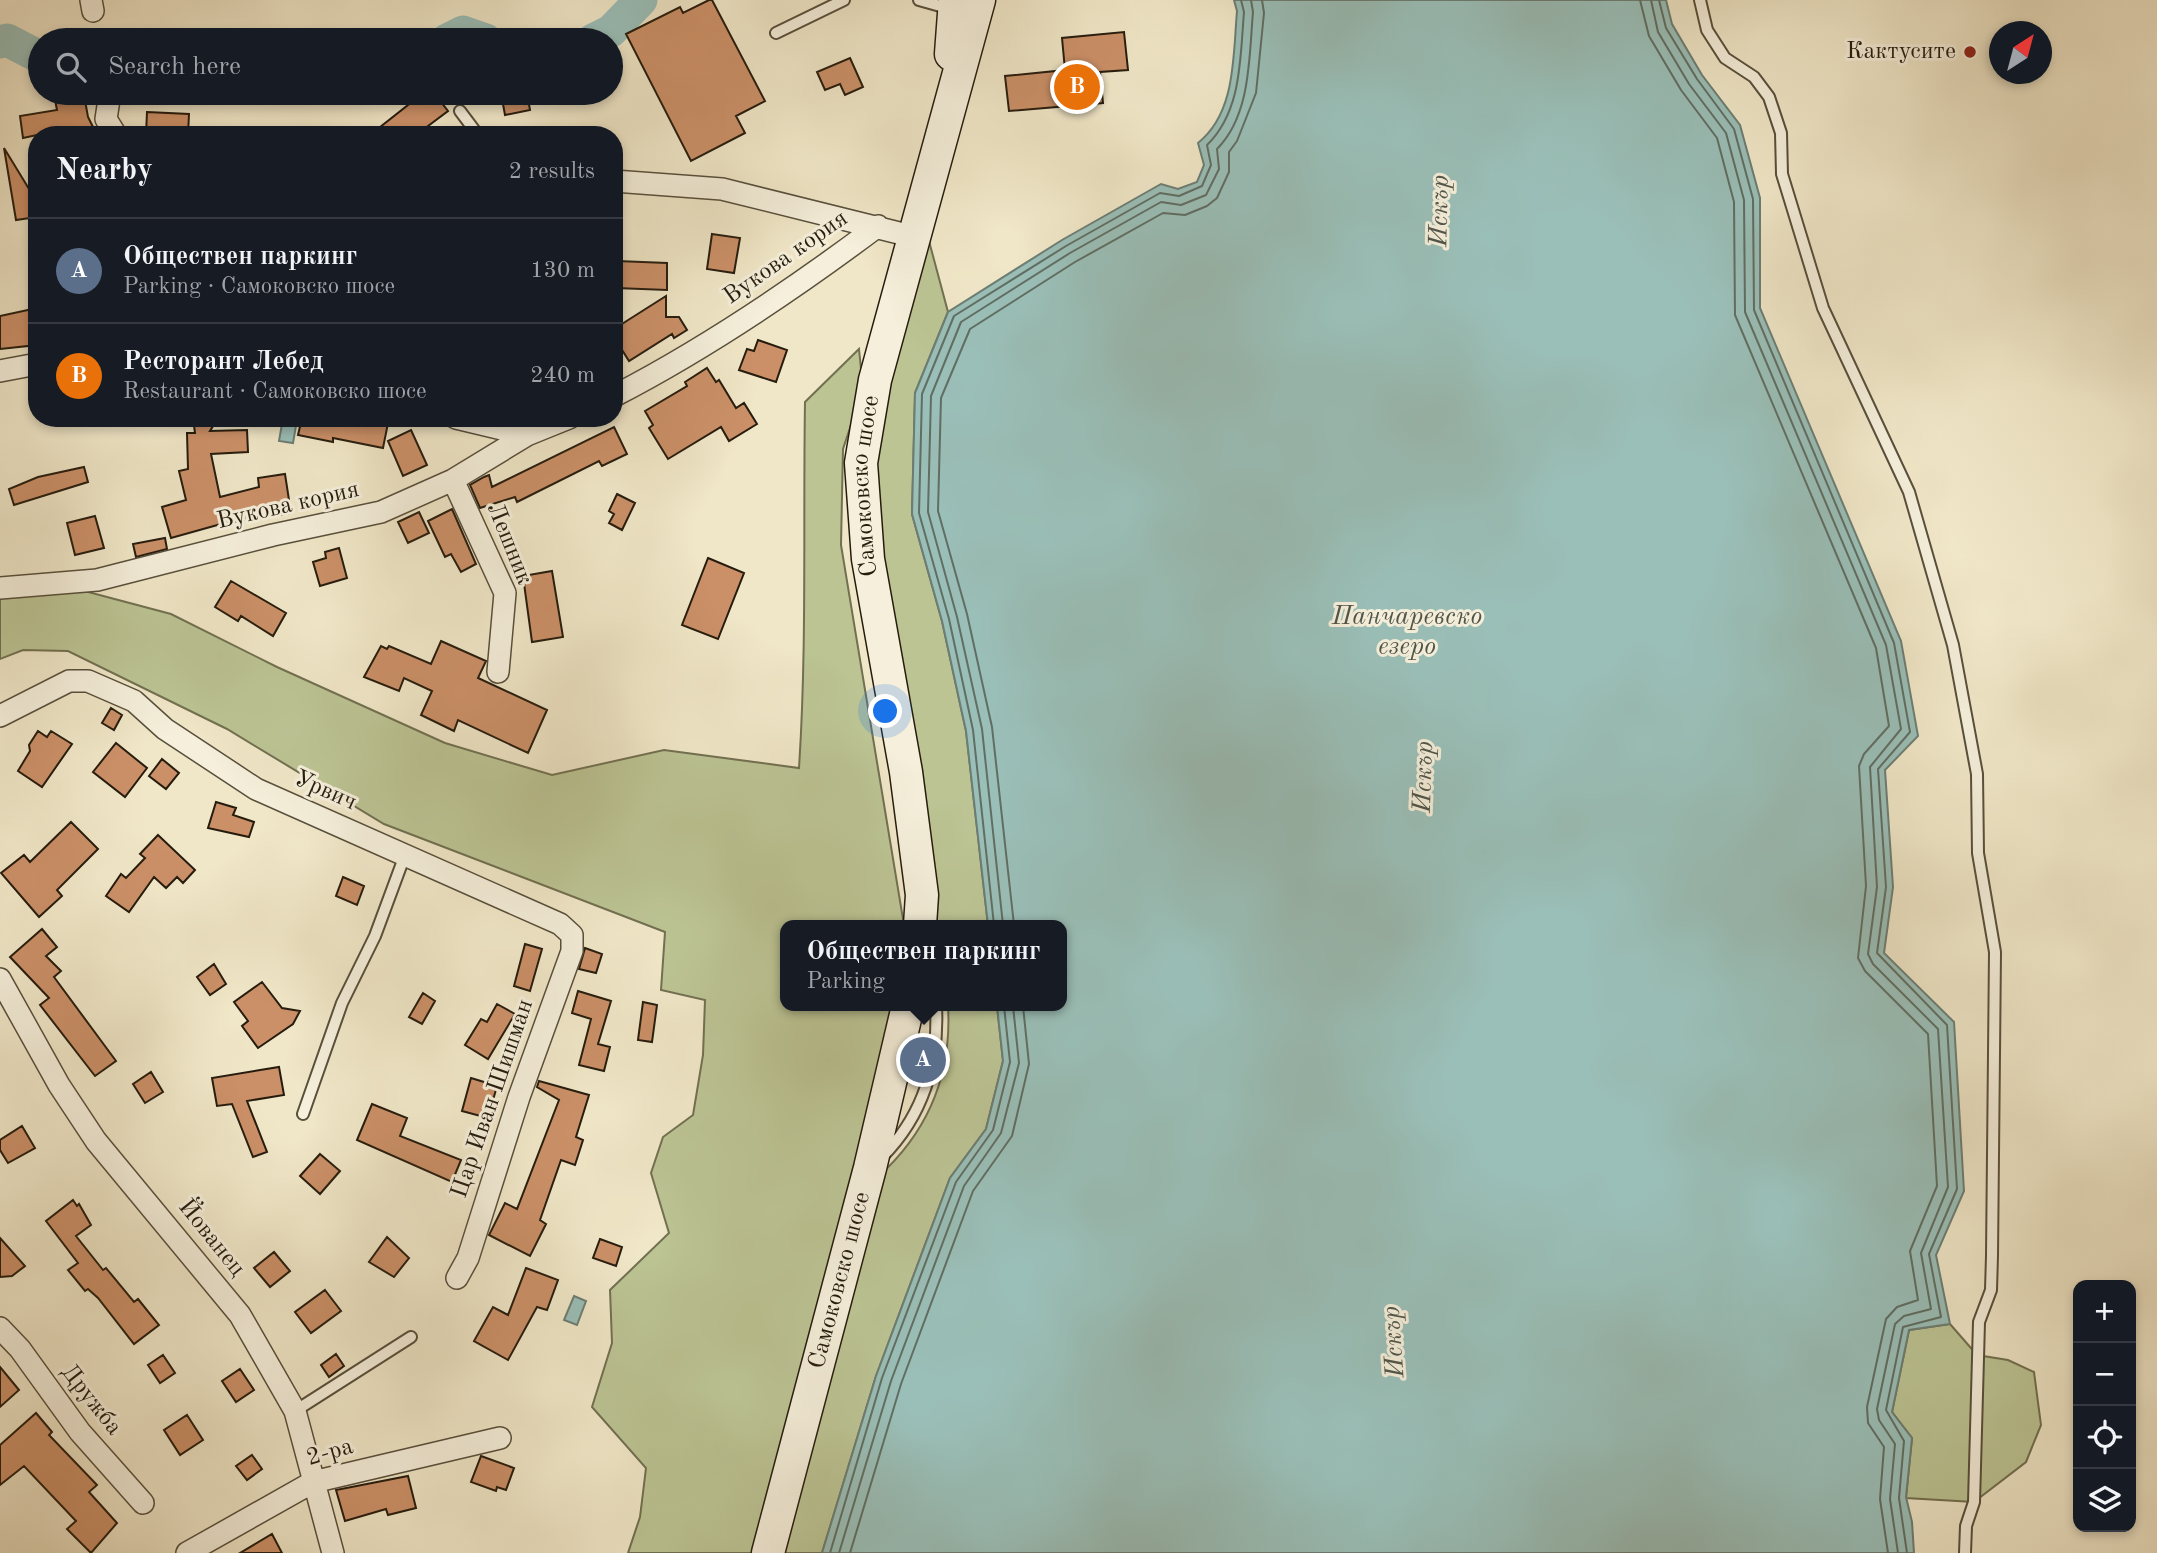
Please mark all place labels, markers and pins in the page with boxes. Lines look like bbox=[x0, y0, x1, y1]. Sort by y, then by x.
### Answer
place label: Кактусите bbox=[1846, 40, 1956, 64]
marker: Кактусите bbox=[1962, 44, 1978, 60]
pin: B bbox=[1054, 61, 1100, 113]
pin: A bbox=[900, 1034, 946, 1086]

